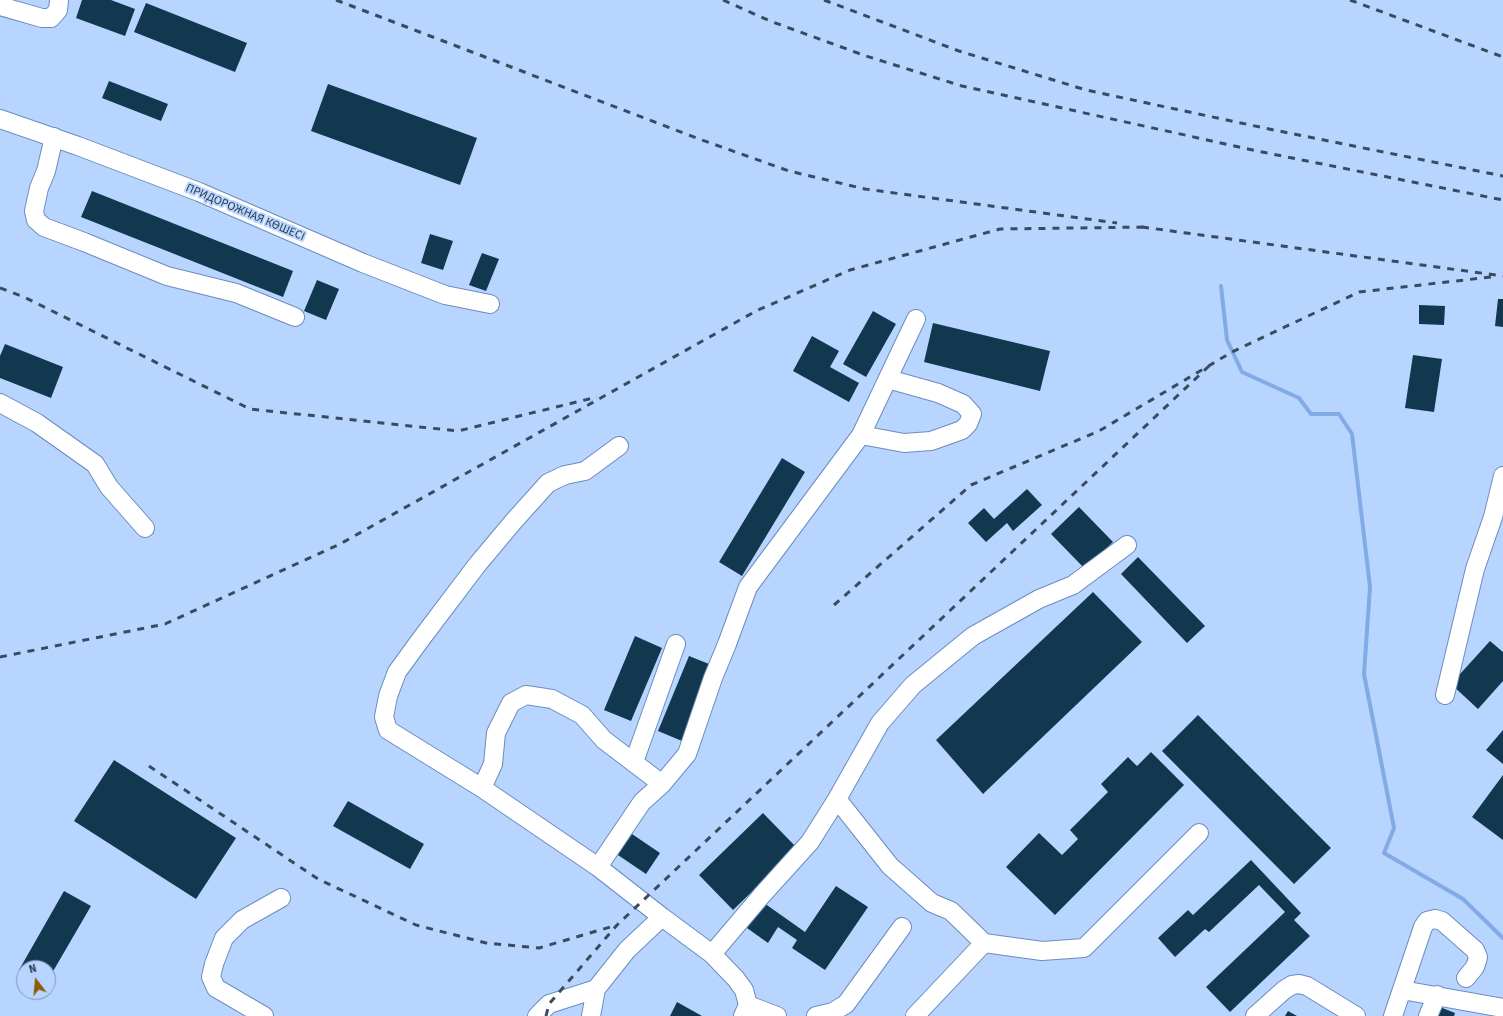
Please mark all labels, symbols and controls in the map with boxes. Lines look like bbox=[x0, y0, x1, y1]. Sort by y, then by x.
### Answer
street label: ПРИДОРОЖНАЯ КӨШЕСІ bbox=[183, 181, 307, 245]
north arrow bbox=[16, 960, 56, 1000]
text: N bbox=[27, 961, 38, 977]

